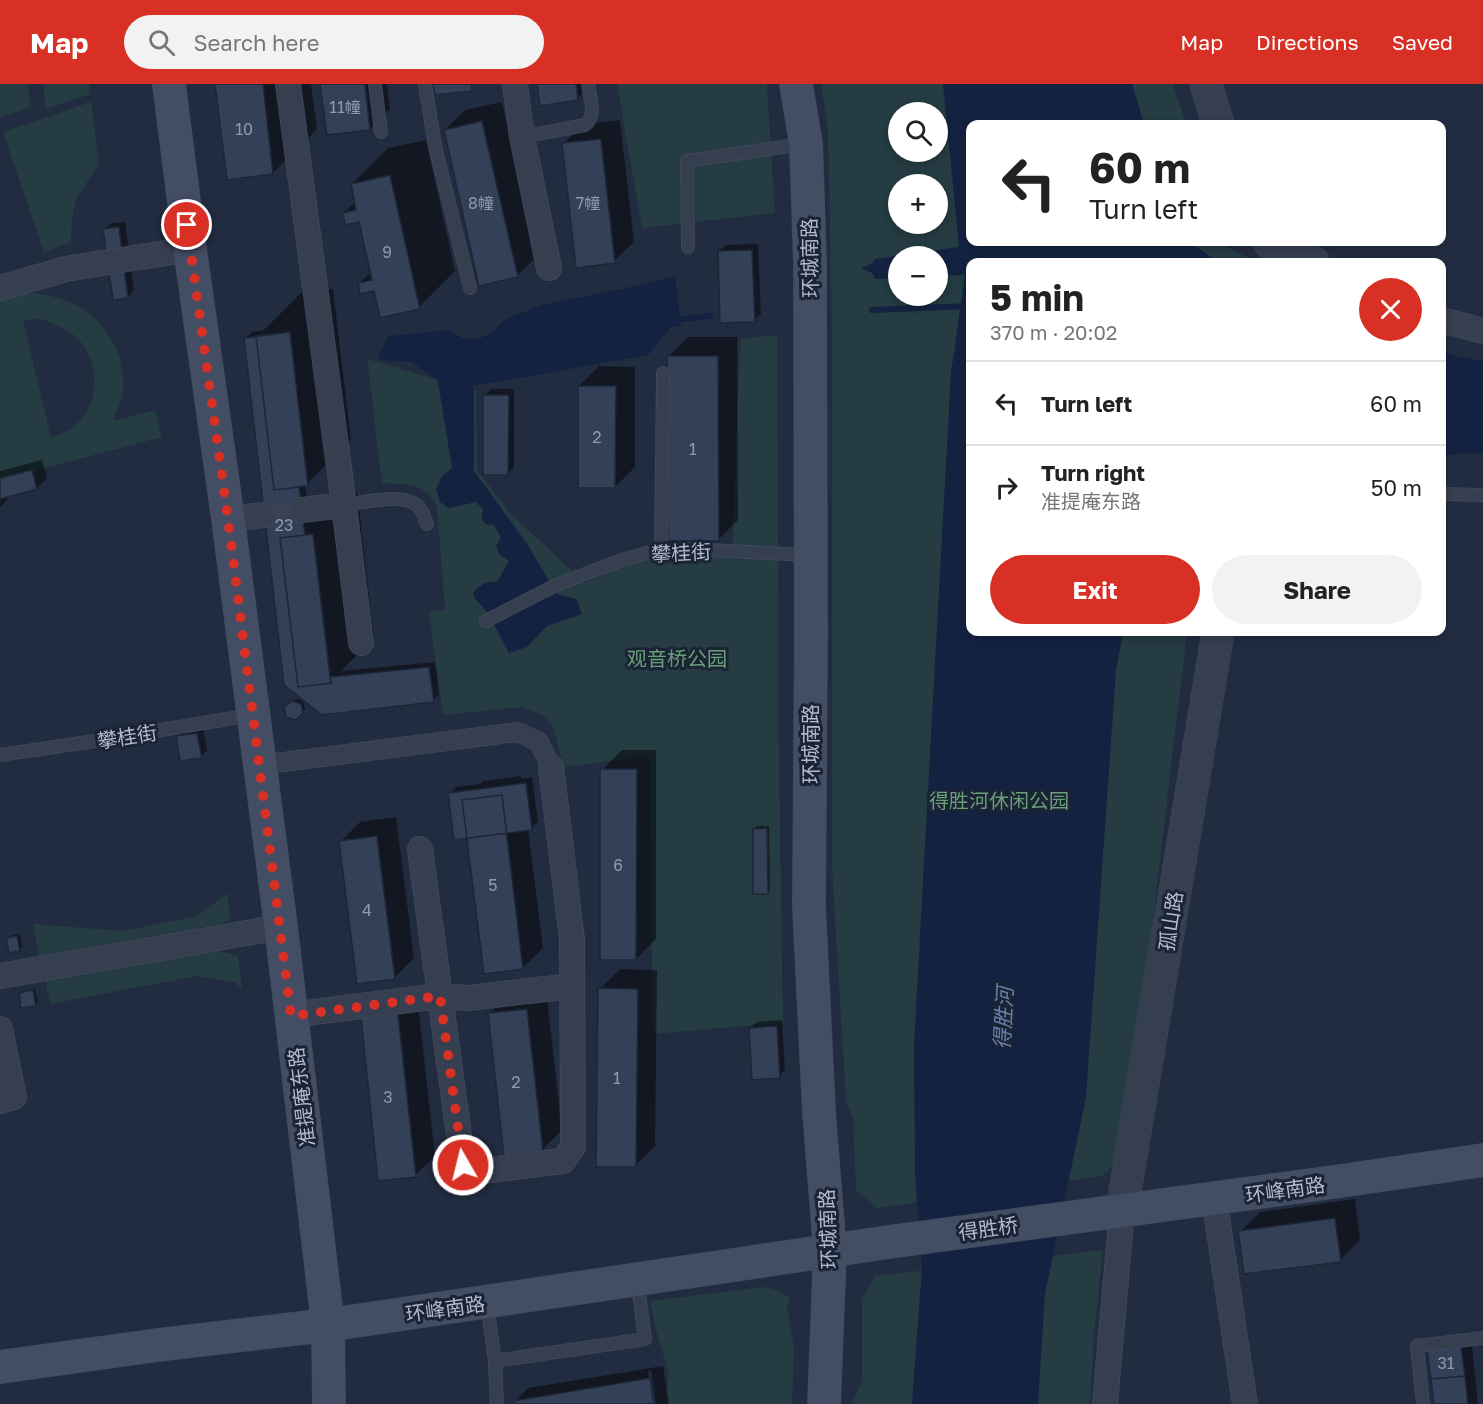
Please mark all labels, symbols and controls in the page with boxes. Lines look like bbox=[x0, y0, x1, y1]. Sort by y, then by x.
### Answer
search box bbox=[124, 15, 544, 69]
text: Map bbox=[30, 26, 88, 59]
icon: search bbox=[145, 26, 178, 59]
text: Search here bbox=[193, 29, 319, 56]
text: Map bbox=[1180, 29, 1223, 55]
text: Directions bbox=[1256, 29, 1359, 55]
text: Saved bbox=[1392, 29, 1453, 55]
house number: 11幢 bbox=[329, 97, 361, 117]
map controls bbox=[888, 102, 948, 306]
button: search bbox=[888, 102, 948, 162]
house number: 10 bbox=[235, 119, 253, 139]
text: 60 m bbox=[1089, 142, 1190, 192]
icon: left bbox=[990, 144, 1068, 222]
button: + bbox=[888, 174, 948, 234]
house number: 8幢 bbox=[468, 193, 494, 213]
house number: 7幢 bbox=[576, 193, 600, 213]
text: Turn left bbox=[1089, 193, 1198, 225]
pin bbox=[161, 199, 212, 250]
icon: arrive bbox=[170, 208, 203, 241]
street label: 环城南路 bbox=[796, 218, 822, 298]
house number: 9 bbox=[382, 242, 392, 262]
button: − bbox=[888, 246, 948, 306]
text: 5 min bbox=[990, 276, 1084, 319]
button: close bbox=[1359, 278, 1422, 341]
text: 370 m · 20:02 bbox=[990, 320, 1117, 344]
icon: left bbox=[990, 387, 1023, 420]
text: Turn left bbox=[1041, 390, 1132, 417]
text: 60 m bbox=[1370, 390, 1422, 417]
house number: 2 bbox=[592, 427, 602, 447]
house number: 1 bbox=[689, 439, 697, 459]
text: Turn right bbox=[1041, 459, 1145, 486]
icon: right bbox=[990, 471, 1023, 504]
text: 50 m bbox=[1371, 474, 1422, 501]
text: 准提庵东路 bbox=[1041, 489, 1141, 513]
house number: 23 bbox=[275, 515, 293, 535]
street label: 攀桂街 bbox=[650, 538, 712, 566]
button: Exit bbox=[990, 555, 1200, 624]
button: Share bbox=[1212, 555, 1422, 624]
park label: 观音桥公园 bbox=[627, 646, 727, 670]
street label: 环城南路 bbox=[798, 704, 822, 784]
street label: 攀桂街 bbox=[95, 719, 159, 753]
park label: 得胜河休闲公园 bbox=[929, 788, 1069, 812]
house number: 6 bbox=[613, 855, 623, 875]
house number: 5 bbox=[488, 875, 498, 895]
street label: 孤山路 bbox=[1153, 889, 1187, 953]
house number: 4 bbox=[362, 900, 372, 920]
water label: 得胜河 bbox=[988, 982, 1018, 1050]
street label: 准提庵东路 bbox=[283, 1046, 319, 1148]
house number: 1 bbox=[613, 1068, 621, 1088]
house number: 2 bbox=[511, 1072, 521, 1092]
house number: 3 bbox=[383, 1087, 393, 1107]
position arrow bbox=[431, 1133, 495, 1197]
street label: 环峰南路 bbox=[1244, 1172, 1326, 1206]
street label: 环城南路 bbox=[814, 1189, 840, 1269]
street label: 得胜桥 bbox=[957, 1212, 1019, 1244]
street label: 环峰南路 bbox=[404, 1291, 486, 1325]
house number: 31 bbox=[1437, 1353, 1455, 1373]

